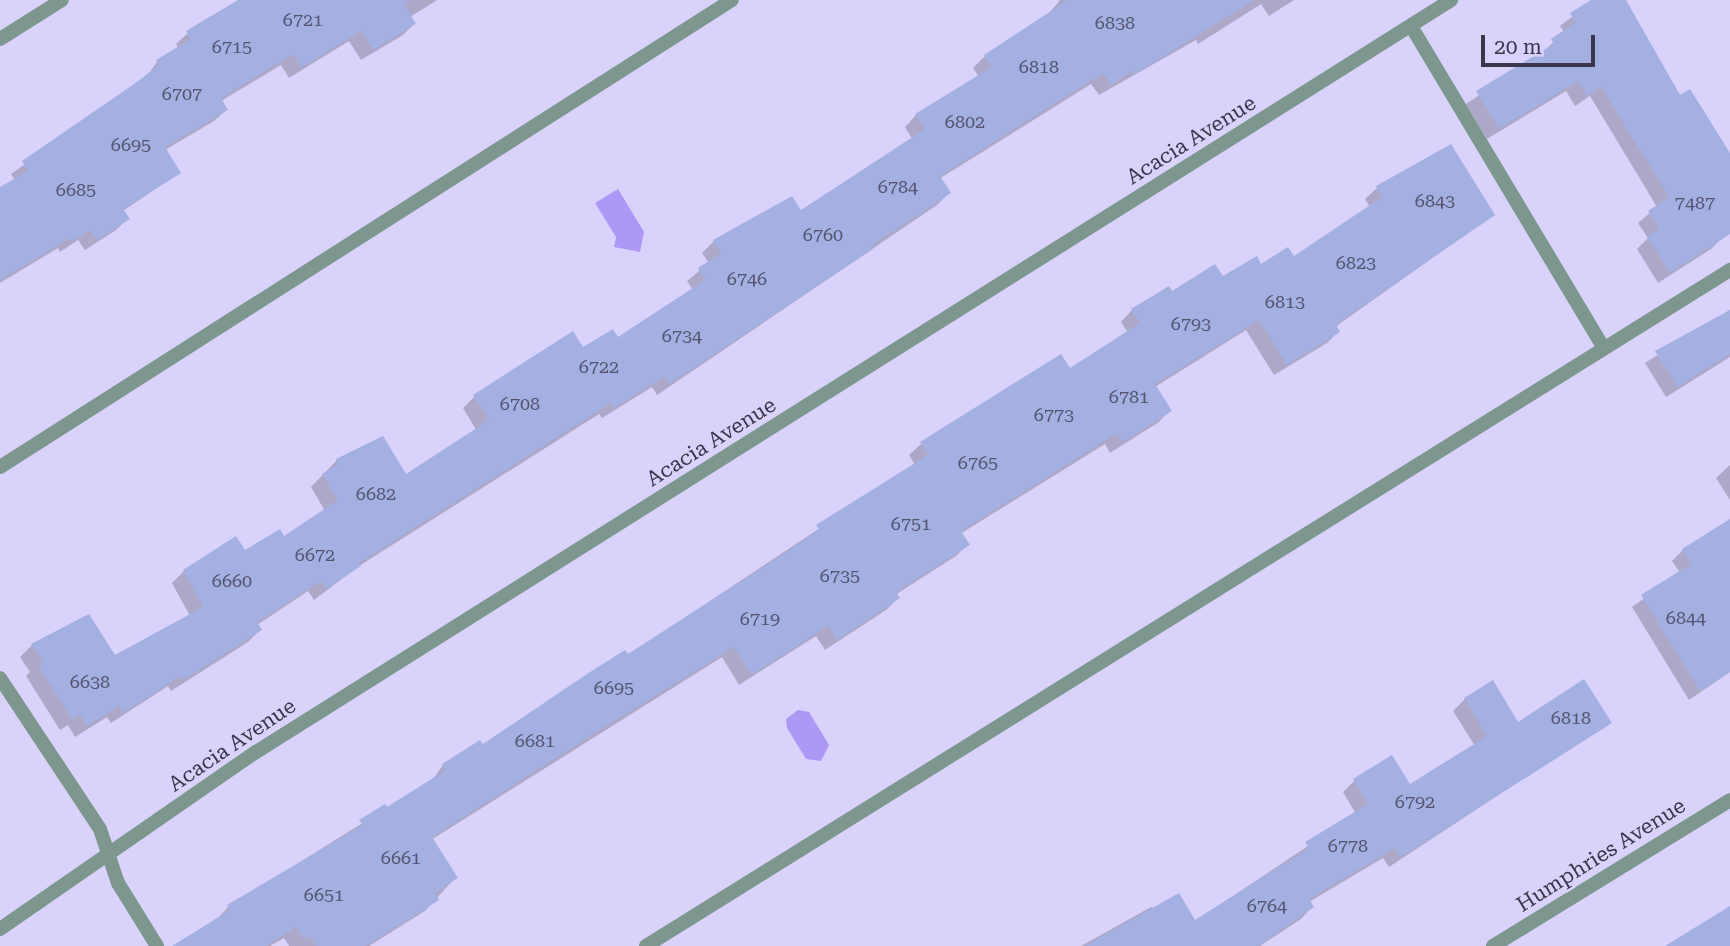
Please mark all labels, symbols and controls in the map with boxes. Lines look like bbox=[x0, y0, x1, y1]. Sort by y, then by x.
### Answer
house number: 6721 bbox=[283, 9, 323, 31]
house number: 6838 bbox=[1095, 12, 1135, 34]
scale bar bbox=[1485, 21, 1599, 65]
text: 20 m bbox=[1494, 35, 1542, 59]
house number: 6715 bbox=[212, 36, 252, 58]
house number: 6818 bbox=[1019, 56, 1059, 78]
house number: 6707 bbox=[162, 83, 202, 105]
street label: Acacia Avenue bbox=[1122, 90, 1260, 190]
house number: 6802 bbox=[945, 111, 985, 133]
house number: 6695 bbox=[111, 134, 151, 156]
house number: 6784 bbox=[878, 176, 918, 198]
house number: 6685 bbox=[56, 179, 96, 201]
house number: 6843 bbox=[1415, 190, 1455, 212]
house number: 7487 bbox=[1675, 192, 1715, 214]
house number: 6760 bbox=[803, 224, 843, 246]
house number: 6823 bbox=[1336, 252, 1376, 274]
house number: 6746 bbox=[727, 268, 767, 290]
house number: 6813 bbox=[1265, 291, 1305, 313]
house number: 6793 bbox=[1171, 313, 1211, 335]
house number: 6734 bbox=[662, 325, 702, 347]
house number: 6722 bbox=[579, 356, 619, 378]
house number: 6781 bbox=[1109, 386, 1149, 408]
street label: Acacia Avenue bbox=[642, 392, 780, 492]
house number: 6708 bbox=[500, 393, 540, 415]
house number: 6773 bbox=[1034, 404, 1074, 426]
house number: 6765 bbox=[958, 452, 998, 474]
house number: 6682 bbox=[356, 483, 396, 505]
house number: 6751 bbox=[891, 513, 931, 535]
house number: 6672 bbox=[295, 544, 335, 566]
house number: 6735 bbox=[820, 565, 860, 587]
house number: 6660 bbox=[212, 570, 252, 592]
house number: 6844 bbox=[1666, 607, 1706, 629]
house number: 6719 bbox=[740, 608, 780, 630]
house number: 6638 bbox=[70, 671, 110, 693]
house number: 6695 bbox=[594, 677, 634, 699]
street label: Acacia Avenue bbox=[164, 693, 300, 797]
house number: 6818 bbox=[1551, 707, 1591, 729]
house number: 6681 bbox=[515, 730, 555, 752]
house number: 6792 bbox=[1395, 791, 1435, 813]
street label: Humphries Avenue bbox=[1512, 793, 1690, 917]
house number: 6778 bbox=[1328, 835, 1368, 857]
house number: 6661 bbox=[381, 847, 421, 869]
house number: 6651 bbox=[304, 884, 344, 906]
house number: 6764 bbox=[1247, 895, 1287, 917]

